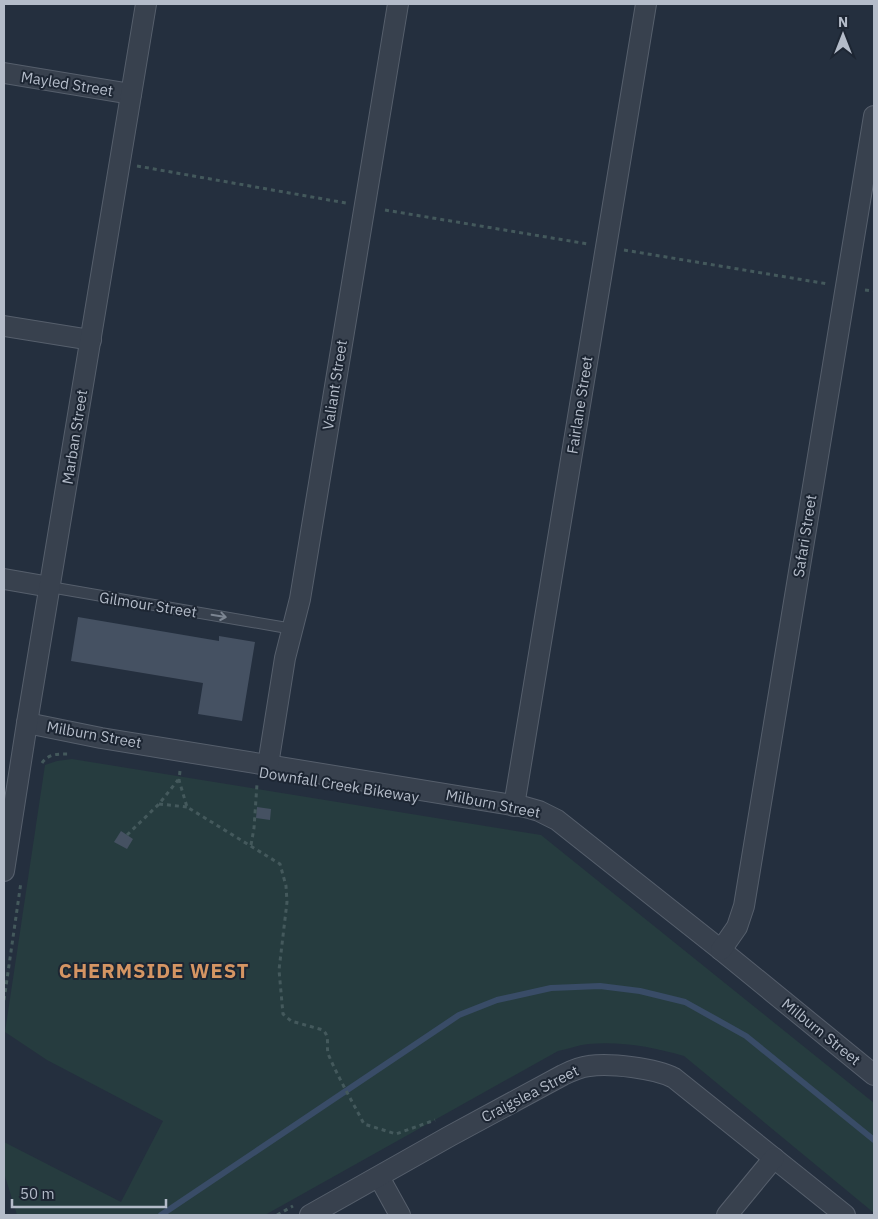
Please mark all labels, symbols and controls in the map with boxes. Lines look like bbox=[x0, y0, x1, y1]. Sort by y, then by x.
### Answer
north arrow bbox=[818, 10, 868, 60]
text: N bbox=[838, 13, 848, 31]
street label: Mayled Street bbox=[20, 67, 115, 100]
street label: Valiant Street bbox=[318, 338, 351, 431]
street label: Fairlane Street bbox=[562, 355, 597, 455]
street label: Marban Street bbox=[58, 388, 91, 486]
street label: Safari Street bbox=[789, 493, 820, 579]
street label: Gilmour Street bbox=[98, 587, 198, 622]
one-way arrow bbox=[210, 612, 226, 622]
street label: Milburn Street bbox=[45, 717, 143, 752]
street label: Downfall Creek Bikeway bbox=[258, 762, 421, 807]
street label: Milburn Street bbox=[444, 785, 542, 822]
district label: CHERMSIDE WEST bbox=[59, 957, 249, 984]
street label: Milburn Street bbox=[778, 994, 865, 1069]
street label: Craigslea Street bbox=[478, 1061, 582, 1126]
scale bar bbox=[12, 1176, 166, 1208]
text: 50 m bbox=[20, 1184, 55, 1203]

